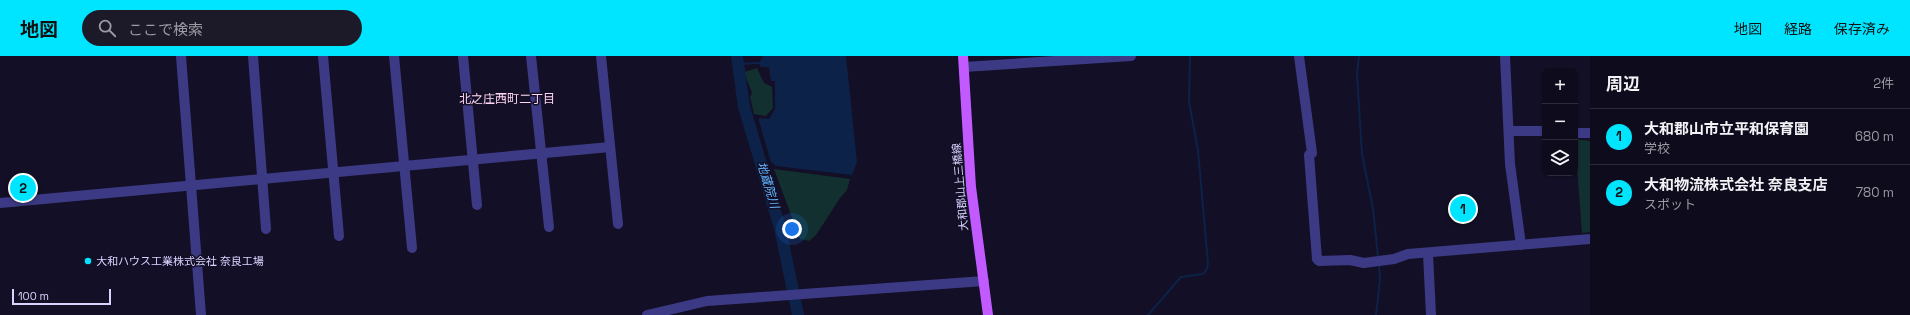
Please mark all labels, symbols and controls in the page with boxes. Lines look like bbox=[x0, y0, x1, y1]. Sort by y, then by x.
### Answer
search box bbox=[82, 10, 362, 46]
text: 地図 bbox=[20, 17, 58, 42]
icon: search bbox=[96, 17, 118, 39]
text: ここで検索 bbox=[128, 20, 203, 39]
text: 地図 bbox=[1734, 20, 1762, 38]
text: 経路 bbox=[1784, 20, 1812, 38]
text: 保存済み bbox=[1834, 20, 1890, 38]
map controls bbox=[1542, 68, 1578, 176]
button: + bbox=[1542, 68, 1578, 104]
text: 周辺 bbox=[1606, 73, 1640, 95]
text: 2件 bbox=[1873, 75, 1894, 92]
district label: 北之庄西町二丁目 bbox=[459, 91, 555, 107]
button: − bbox=[1542, 104, 1578, 140]
text: 大和郡山市立平和保育園 bbox=[1644, 119, 1809, 138]
text: 1 bbox=[1616, 128, 1622, 145]
text: 680 m bbox=[1855, 128, 1894, 145]
button: layers bbox=[1542, 140, 1578, 176]
text: 学校 bbox=[1644, 140, 1670, 157]
street label: 大和郡山上三橋線 bbox=[949, 143, 971, 231]
water label: 地蔵院川 bbox=[753, 160, 783, 212]
pin: 2 bbox=[10, 173, 36, 203]
text: 大和物流株式会社 奈良支店 bbox=[1644, 175, 1828, 194]
text: 2 bbox=[1615, 184, 1623, 201]
text: 780 m bbox=[1856, 184, 1894, 201]
pin: 1 bbox=[1450, 194, 1476, 224]
text: スポット bbox=[1644, 196, 1696, 213]
your location bbox=[782, 219, 802, 239]
place label: 大和ハウス工業株式会社 奈良工場 bbox=[96, 254, 264, 268]
marker: 大和ハウス工業株式会社 奈良工場 bbox=[83, 256, 93, 266]
scale bar bbox=[12, 287, 111, 306]
text: 100 m bbox=[18, 289, 49, 303]

